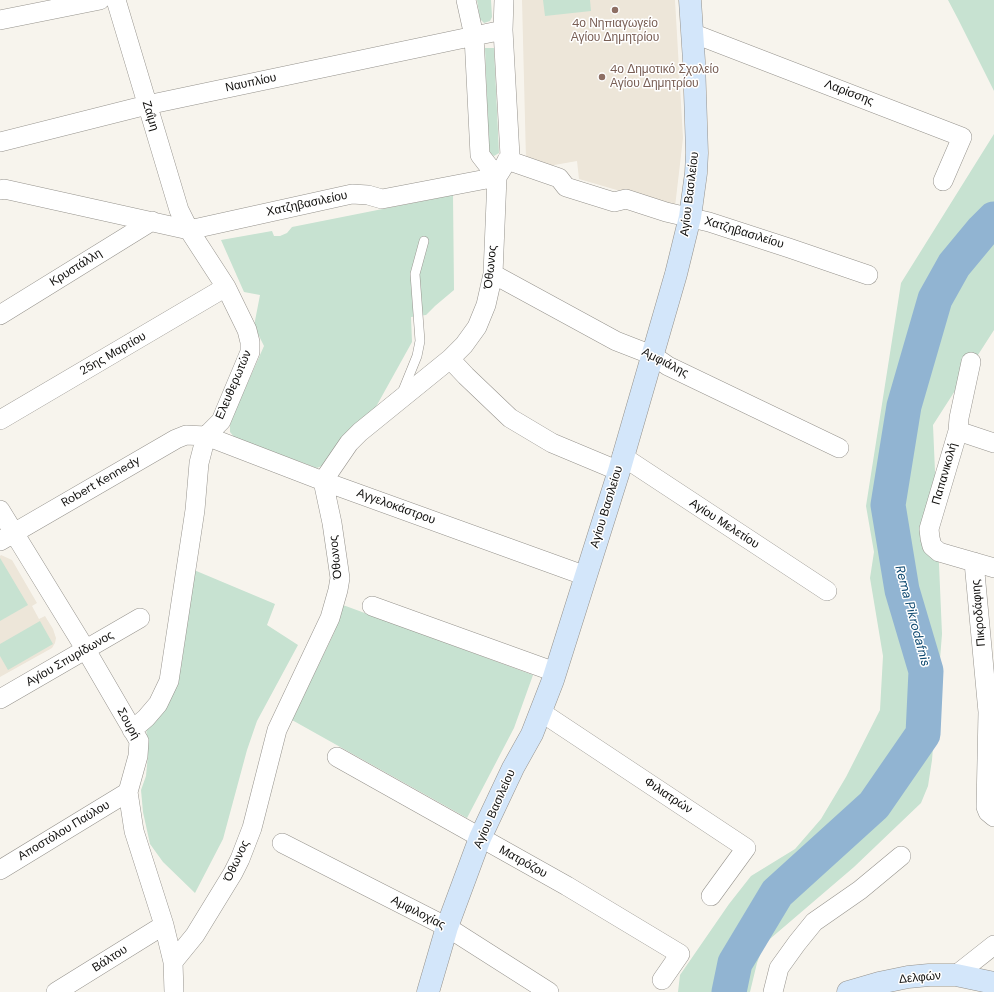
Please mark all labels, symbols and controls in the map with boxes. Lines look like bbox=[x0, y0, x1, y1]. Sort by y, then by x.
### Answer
marker: 4ο Νηπιαγωγείο Αγίου Δημητρίου bbox=[610, 5, 620, 15]
place label: 4ο Νηπιαγωγείο Αγίου Δημητρίου bbox=[571, 17, 659, 45]
place label: 4ο Δημοτικό Σχολείο Αγίου Δημητρίου bbox=[610, 63, 719, 91]
street label: Ναυπλίου bbox=[224, 71, 278, 95]
marker: 4ο Δημοτικό Σχολείο Αγίου Δημητρίου bbox=[597, 72, 607, 82]
street label: Λαρίσσης bbox=[822, 77, 876, 109]
street label: Ζαΐμη bbox=[139, 99, 161, 133]
street label: Αγίου Βασιλείου bbox=[678, 151, 702, 237]
street label: Χατζηβασιλείου bbox=[265, 188, 349, 220]
street label: Χατζηβασιλείου bbox=[702, 214, 786, 252]
street label: Όθωνος bbox=[482, 244, 500, 290]
street label: Κρυστάλλη bbox=[47, 246, 105, 290]
street label: 25ης Μαρτίου bbox=[77, 329, 149, 379]
street label: Αμφιάλης bbox=[639, 345, 691, 381]
street label: Ελευθερωτών bbox=[213, 348, 255, 422]
street label: Παπανικολή bbox=[929, 441, 961, 507]
street label: Robert Kennedy bbox=[59, 454, 143, 510]
street label: Αγίου Βασιλείου bbox=[588, 464, 626, 550]
street label: Αγγελοκάστρου bbox=[355, 486, 437, 528]
street label: Αγίου Μελετίου bbox=[686, 496, 762, 552]
street label: Όθωνος bbox=[327, 534, 345, 580]
water label: Rema Pikrodafnis bbox=[891, 564, 933, 668]
street label: Πικροδάφιης bbox=[969, 579, 989, 647]
street label: Αγίου Σπυρίδωνος bbox=[24, 628, 116, 690]
street label: Σουρή bbox=[113, 706, 143, 742]
street label: Αγίου Βασιλείου bbox=[471, 767, 519, 851]
street label: Φιλιατρών bbox=[641, 775, 695, 817]
street label: Αποστόλου Παύλου bbox=[16, 798, 112, 864]
street label: Όθωνος bbox=[221, 838, 253, 884]
street label: Ματρόζου bbox=[496, 843, 550, 881]
street label: Αμφιλοχίας bbox=[388, 893, 448, 933]
street label: Βάλτου bbox=[90, 943, 130, 975]
street label: Δελφών bbox=[898, 969, 942, 987]

